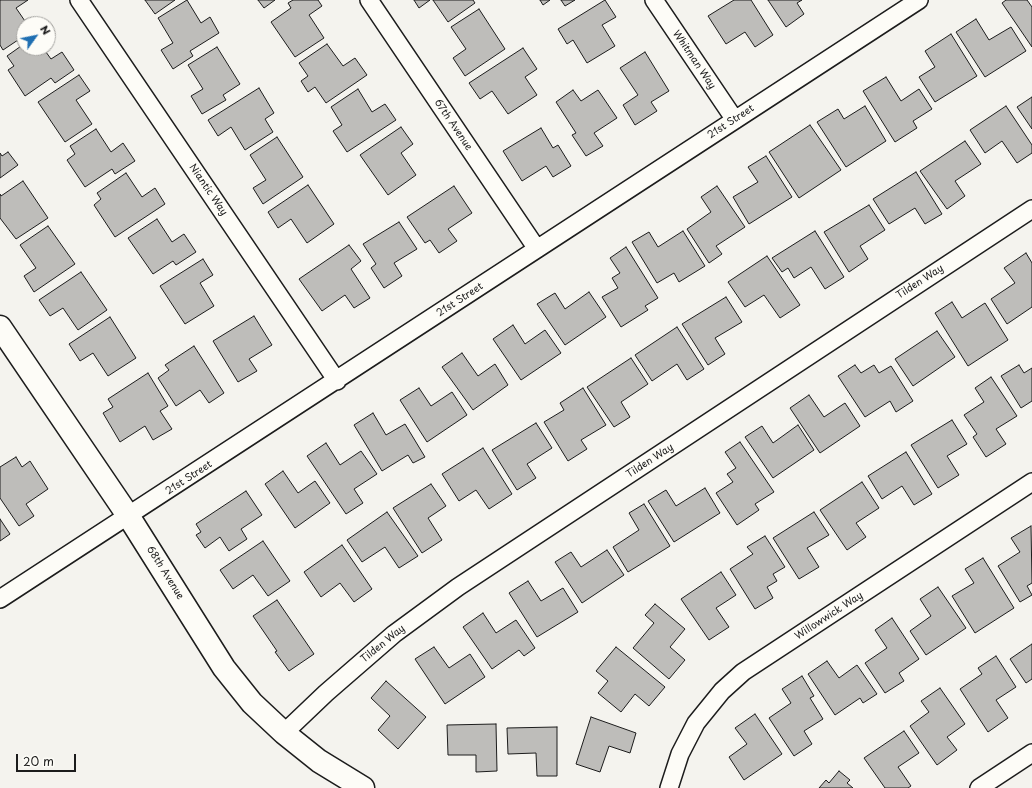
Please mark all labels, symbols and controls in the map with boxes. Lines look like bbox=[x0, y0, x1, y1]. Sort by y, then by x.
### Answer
north arrow bbox=[16, 16, 56, 56]
text: N bbox=[36, 21, 55, 38]
street label: Whitman Way bbox=[670, 28, 718, 92]
street label: 67th Avenue bbox=[431, 97, 475, 153]
street label: 21st Street bbox=[705, 102, 757, 142]
street label: Niantic Way bbox=[186, 162, 230, 218]
street label: Tilden Way bbox=[894, 262, 946, 302]
street label: 21st Street bbox=[434, 280, 486, 320]
street label: Tilden Way bbox=[624, 441, 676, 481]
street label: 21st Street bbox=[163, 458, 215, 498]
street label: 68th Avenue bbox=[144, 544, 186, 602]
street label: Willowwick Way bbox=[793, 590, 865, 642]
street label: Tilden Way bbox=[358, 622, 408, 666]
scale bar bbox=[18, 746, 78, 772]
text: 20 m bbox=[23, 752, 54, 770]

